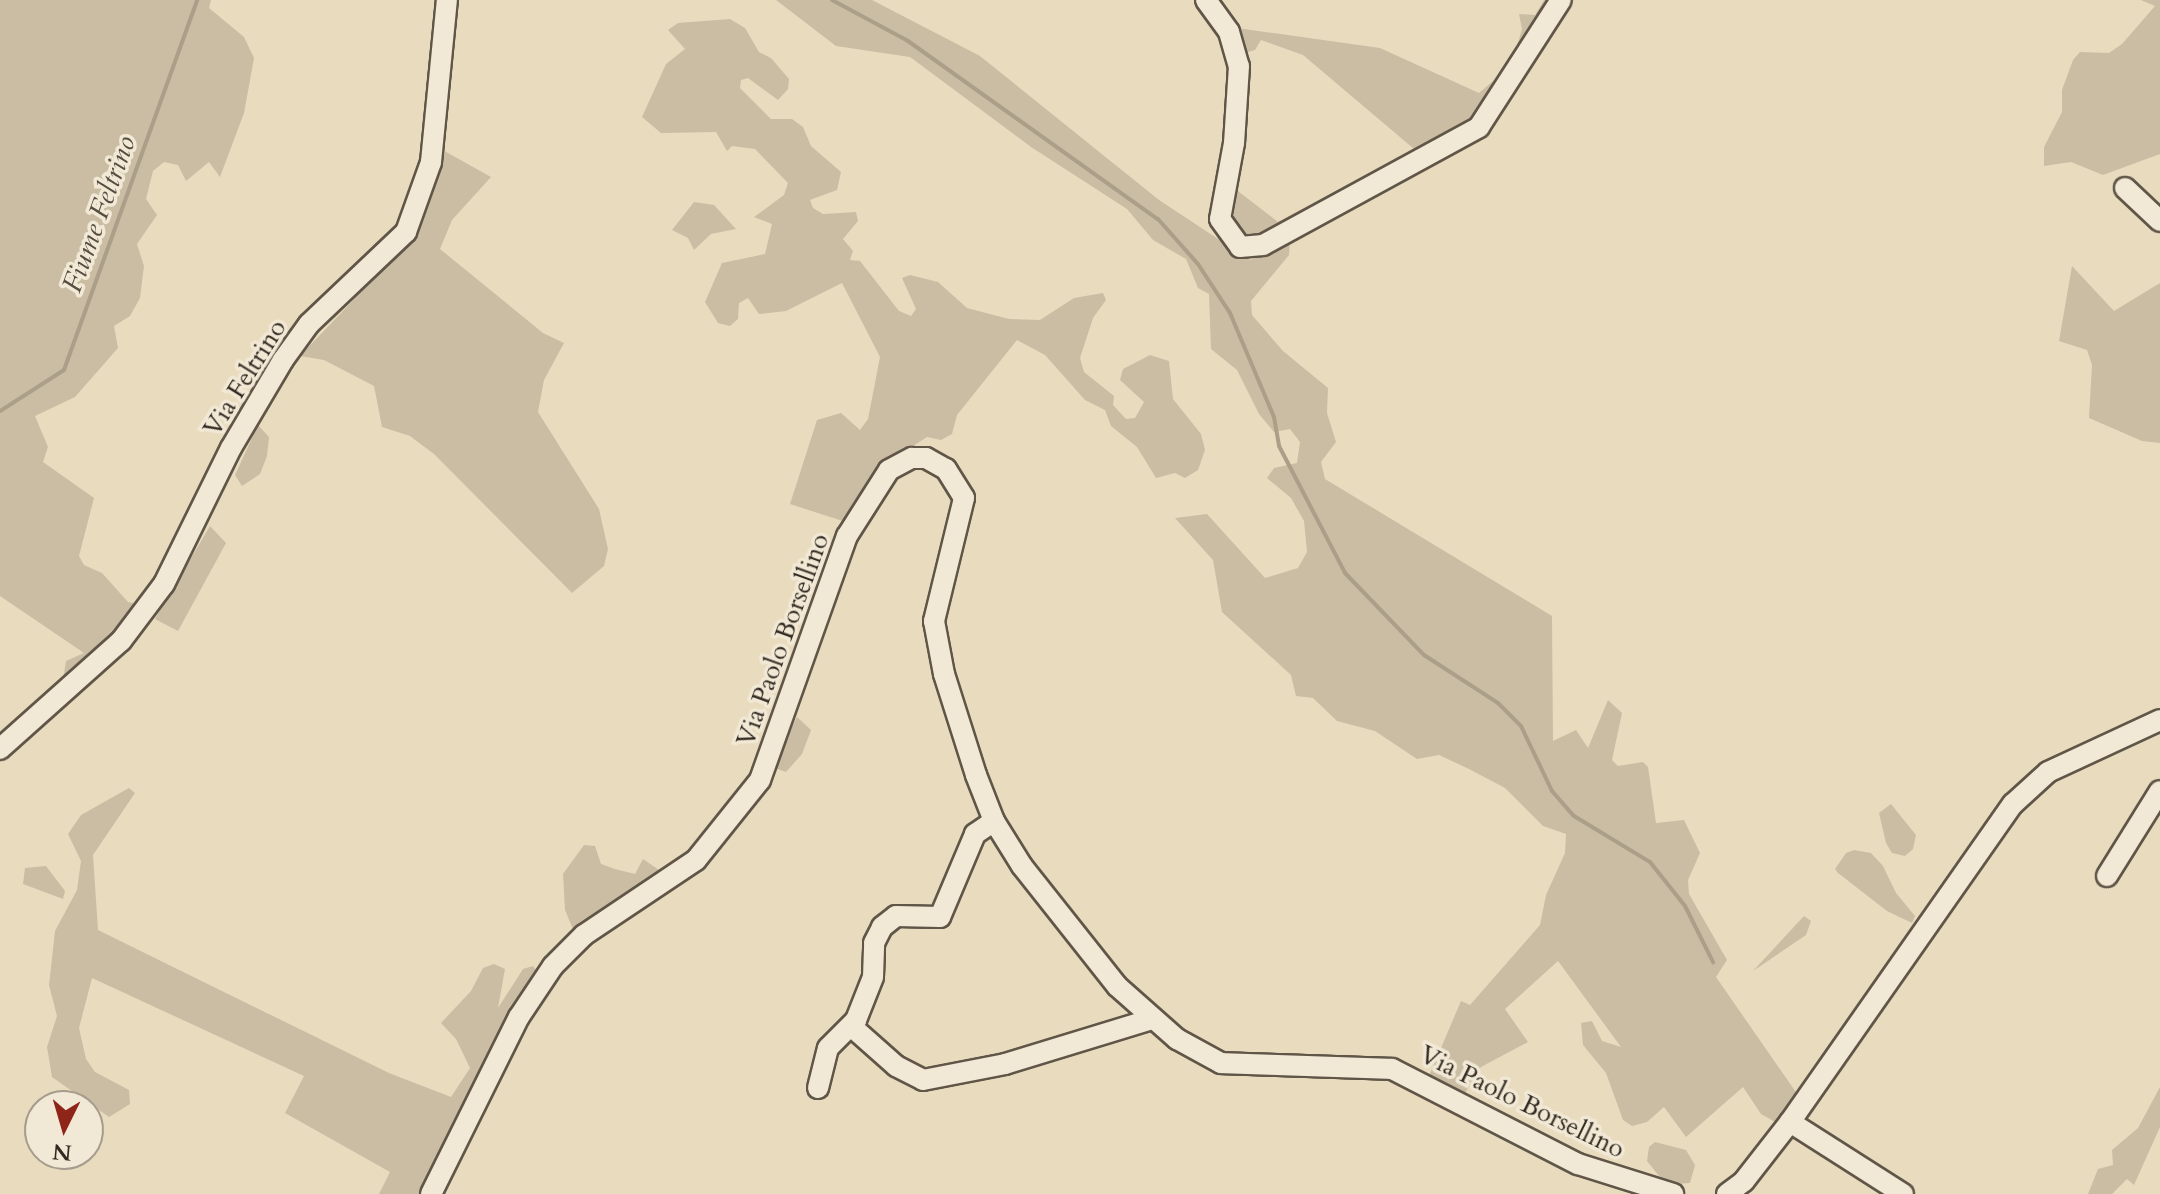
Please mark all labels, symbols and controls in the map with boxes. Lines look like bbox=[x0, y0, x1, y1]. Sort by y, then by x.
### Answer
water label: Fiume Feltrino bbox=[55, 131, 143, 297]
street label: Via Feltrino bbox=[197, 314, 293, 442]
street label: Via Paolo Borsellino bbox=[730, 529, 836, 751]
street label: Via Paolo Borsellino bbox=[1414, 1039, 1630, 1165]
north arrow bbox=[24, 1090, 104, 1170]
text: N bbox=[51, 1136, 73, 1168]

